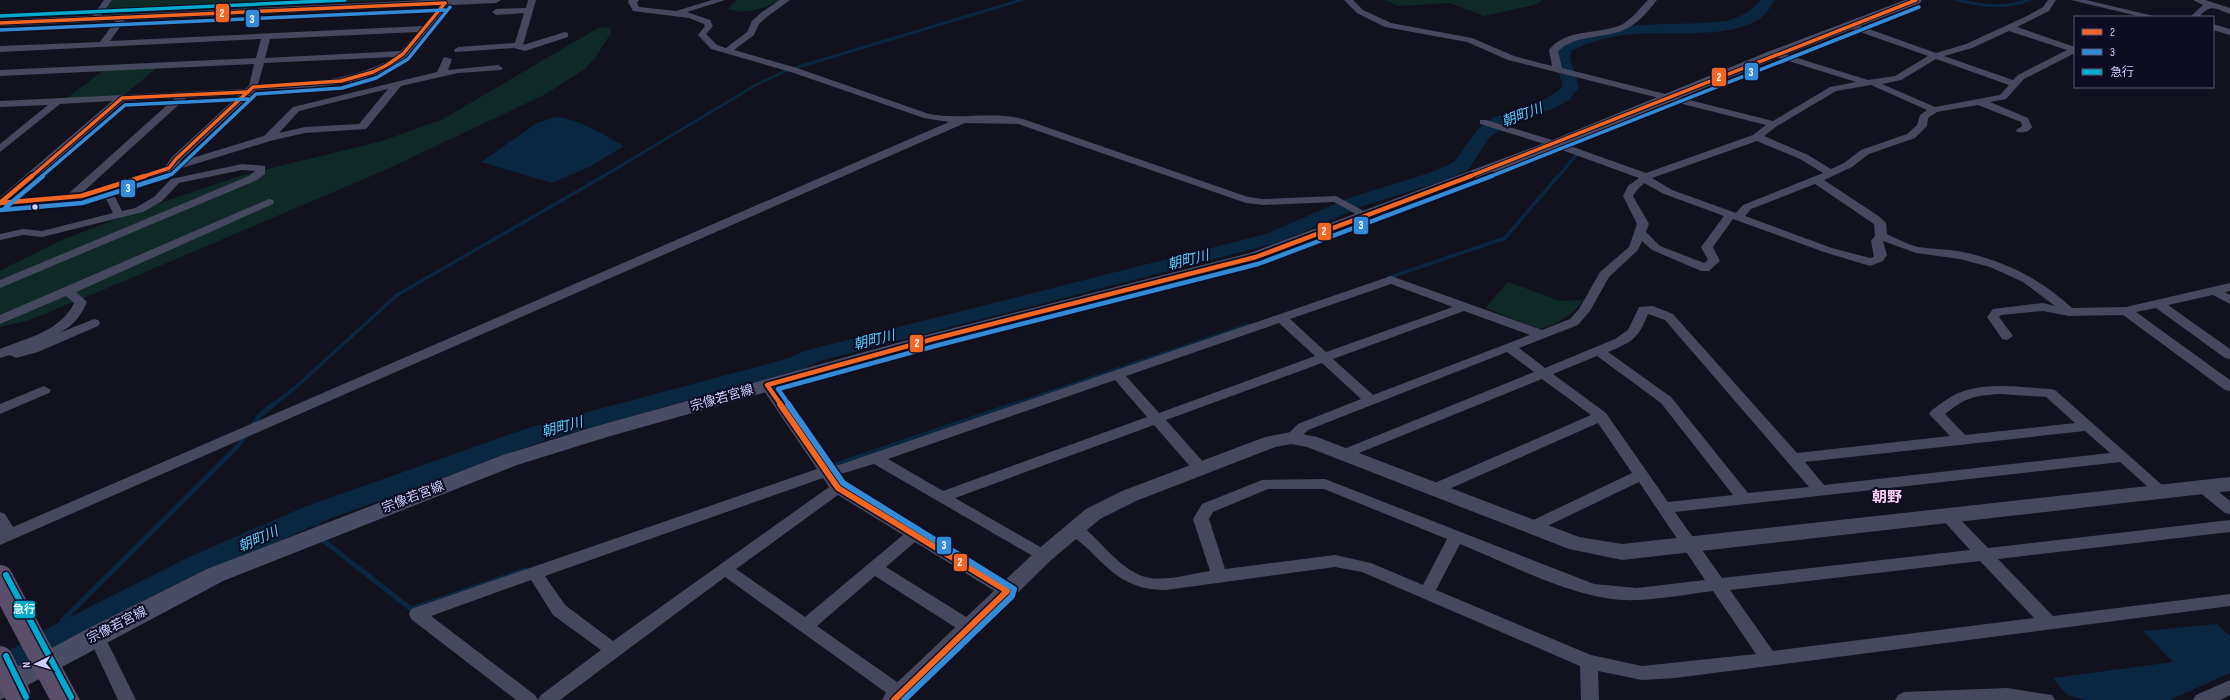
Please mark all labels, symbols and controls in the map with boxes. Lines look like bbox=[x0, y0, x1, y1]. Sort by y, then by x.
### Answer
line badge: 2 bbox=[215, 3, 230, 23]
text: 2 bbox=[220, 7, 225, 20]
line badge: 3 bbox=[245, 9, 260, 28]
text: 3 bbox=[250, 13, 255, 26]
legend bbox=[2074, 16, 2214, 88]
text: 2 bbox=[2110, 25, 2115, 40]
text: 3 bbox=[2110, 45, 2115, 60]
line badge: 3 bbox=[1744, 62, 1759, 81]
text: 急行 bbox=[2110, 65, 2134, 80]
text: 3 bbox=[1749, 66, 1754, 79]
line badge: 2 bbox=[1711, 67, 1727, 87]
text: 2 bbox=[1717, 71, 1722, 84]
water label: 朝町川 bbox=[1499, 99, 1547, 130]
line badge: 3 bbox=[120, 179, 136, 198]
text: 3 bbox=[126, 182, 131, 195]
unlabelled marker bbox=[30, 202, 40, 212]
line badge: 3 bbox=[1353, 216, 1369, 235]
text: 3 bbox=[1359, 219, 1364, 232]
line badge: 2 bbox=[1317, 222, 1332, 241]
text: 2 bbox=[1322, 225, 1327, 238]
water label: 朝町川 bbox=[1166, 246, 1212, 273]
water label: 朝町川 bbox=[852, 326, 898, 353]
line badge: 2 bbox=[909, 334, 924, 353]
text: 2 bbox=[915, 337, 920, 350]
street label: 宗像若宮線 bbox=[689, 381, 755, 415]
water label: 朝町川 bbox=[540, 413, 586, 441]
street label: 宗像若宮線 bbox=[380, 478, 446, 516]
district label: 朝野 bbox=[1872, 488, 1902, 507]
water label: 朝町川 bbox=[235, 522, 282, 555]
line badge: 3 bbox=[936, 536, 952, 555]
text: 3 bbox=[942, 539, 947, 552]
line badge: 2 bbox=[953, 553, 968, 572]
text: 2 bbox=[958, 556, 963, 569]
line badge: 急行 bbox=[13, 600, 36, 619]
text: 急行 bbox=[13, 603, 35, 616]
street label: 宗像若宮線 bbox=[84, 603, 150, 647]
north arrow bbox=[16, 644, 56, 684]
text: N bbox=[20, 661, 33, 668]

